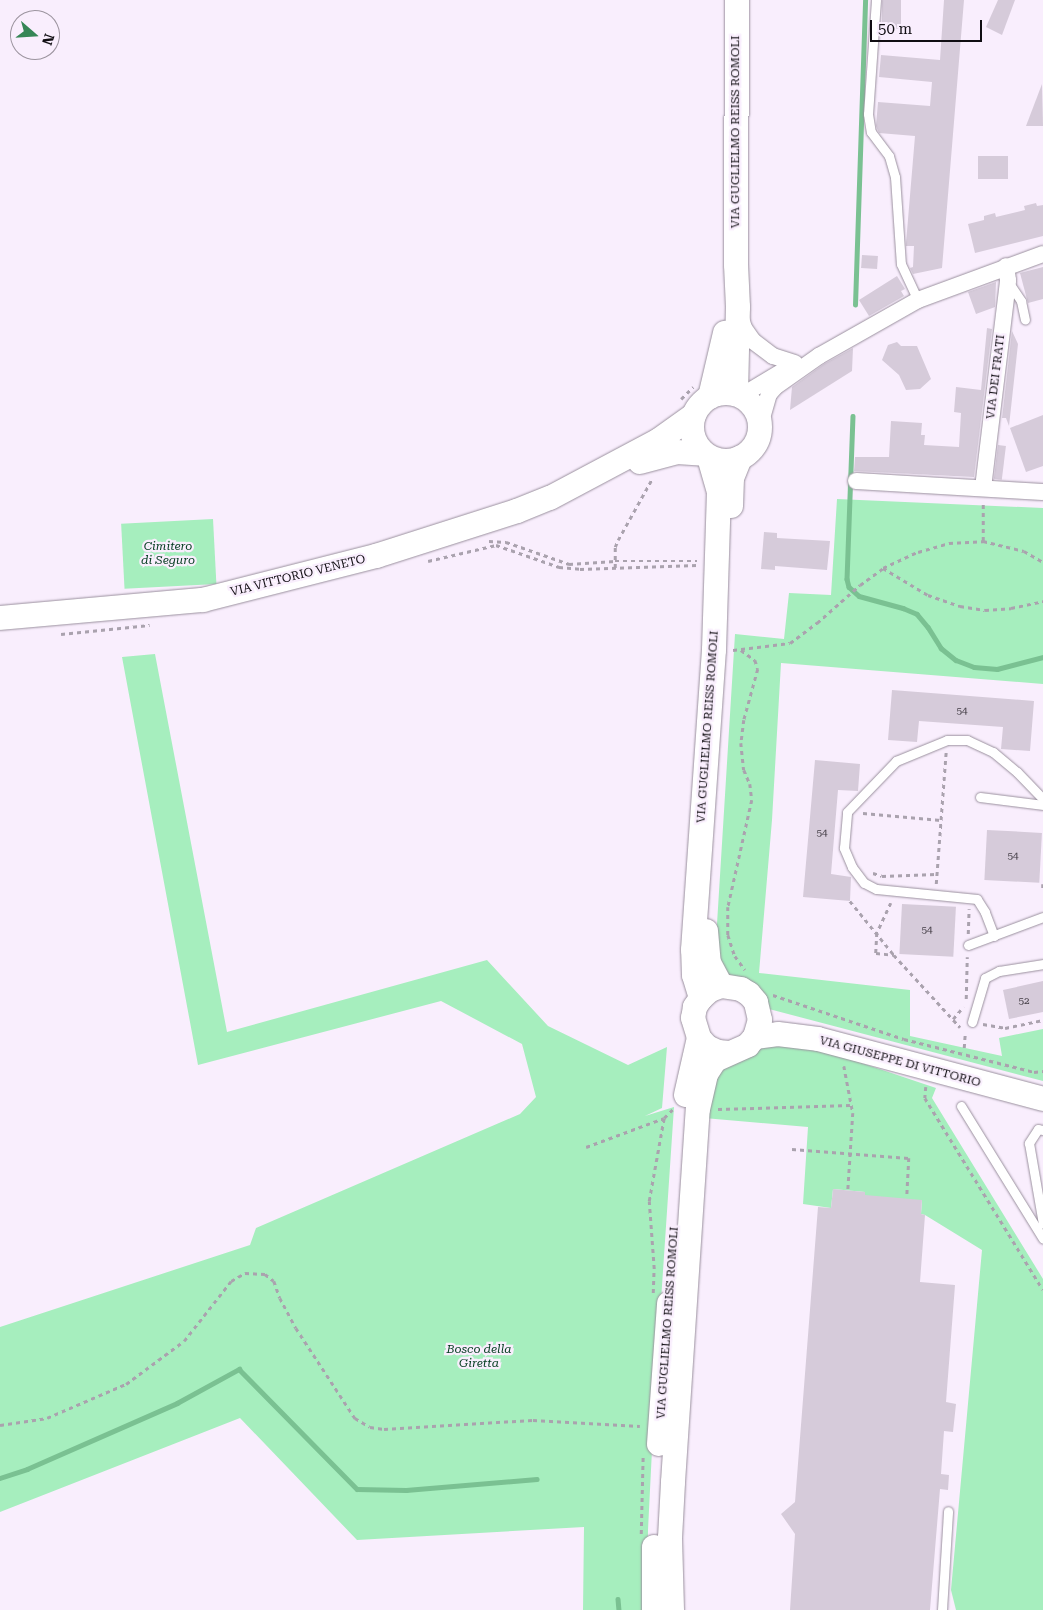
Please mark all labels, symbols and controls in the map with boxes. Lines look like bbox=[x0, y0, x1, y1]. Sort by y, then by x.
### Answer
north arrow bbox=[10, 10, 60, 60]
scale bar bbox=[873, 10, 986, 42]
text: 50 m bbox=[878, 20, 912, 38]
text: N bbox=[39, 32, 58, 47]
street label: VIA GUGLIELMO REISS ROMOLI bbox=[729, 36, 743, 228]
street label: VIA DEI FRATI bbox=[984, 334, 1008, 420]
park label: Cimitero di Seguro bbox=[141, 540, 195, 568]
street label: VIA VITTORIO VENETO bbox=[229, 552, 367, 600]
street label: VIA GUGLIELMO REISS ROMOLI bbox=[694, 630, 722, 824]
house number: 54 bbox=[956, 705, 968, 717]
house number: 54 bbox=[816, 827, 828, 839]
house number: 54 bbox=[1007, 850, 1019, 862]
house number: 54 bbox=[921, 924, 933, 936]
house number: 52 bbox=[1018, 995, 1030, 1007]
street label: VIA GIUSEPPE DI VITTORIO bbox=[818, 1034, 982, 1090]
street label: VIA GUGLIELMO REISS ROMOLI bbox=[654, 1226, 682, 1420]
park label: Bosco della Giretta bbox=[447, 1343, 511, 1371]

